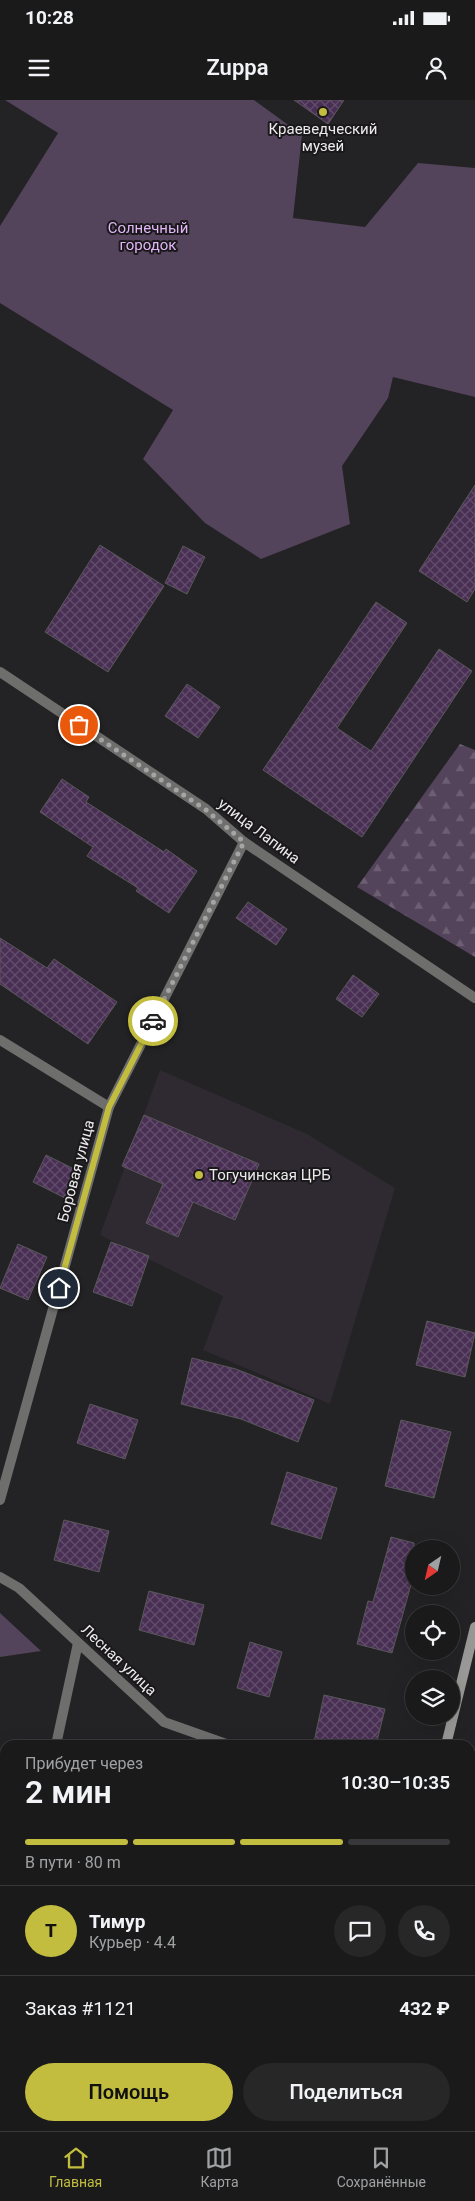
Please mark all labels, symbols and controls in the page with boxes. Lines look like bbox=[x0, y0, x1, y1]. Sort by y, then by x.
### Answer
text: 10:28 bbox=[25, 6, 74, 29]
icon: menu bbox=[25, 54, 53, 82]
icon: person bbox=[422, 54, 450, 82]
text: Zuppa bbox=[207, 55, 268, 80]
marker: Краеведческий музей bbox=[317, 106, 329, 118]
place label: Краеведческий музей bbox=[269, 120, 377, 155]
park label: Солнечный городок bbox=[108, 219, 188, 254]
pin bbox=[58, 704, 100, 746]
icon: bag bbox=[65, 711, 93, 739]
street label: улица Лапина bbox=[215, 794, 303, 868]
courier bbox=[128, 996, 178, 1046]
icon: car bbox=[139, 1007, 167, 1035]
street label: Боровая улица bbox=[54, 1118, 98, 1224]
place label: Тогучинская ЦРБ bbox=[209, 1166, 331, 1184]
marker: Тогучинская ЦРБ bbox=[193, 1169, 205, 1181]
pin bbox=[38, 1267, 80, 1309]
icon: home bbox=[45, 1274, 73, 1302]
north arrow bbox=[405, 1540, 460, 1595]
map controls bbox=[405, 1540, 460, 1725]
button: locate bbox=[405, 1605, 460, 1660]
street label: Лесная улица bbox=[78, 1621, 160, 1699]
button: layers bbox=[405, 1670, 460, 1725]
text: Прибудет через bbox=[25, 1754, 143, 1773]
text: 10:30–10:35 bbox=[341, 1771, 450, 1794]
text: 2 мин bbox=[25, 1773, 112, 1811]
text: В пути · 80 m bbox=[25, 1853, 121, 1872]
button: chat bbox=[334, 1905, 386, 1957]
button: phone bbox=[398, 1905, 450, 1957]
text: Тимур bbox=[89, 1910, 145, 1933]
text: Т bbox=[45, 1919, 57, 1942]
text: Курьер · 4.4 bbox=[89, 1933, 176, 1952]
text: Заказ #1121 bbox=[25, 1997, 136, 2020]
text: 432 ₽ bbox=[399, 1997, 450, 2020]
button: Помощь bbox=[25, 2063, 233, 2121]
button: Поделиться bbox=[243, 2063, 450, 2121]
tab: Главная bbox=[49, 2144, 102, 2190]
tab: Карта bbox=[200, 2144, 239, 2190]
tab: Сохранённые bbox=[337, 2144, 426, 2190]

